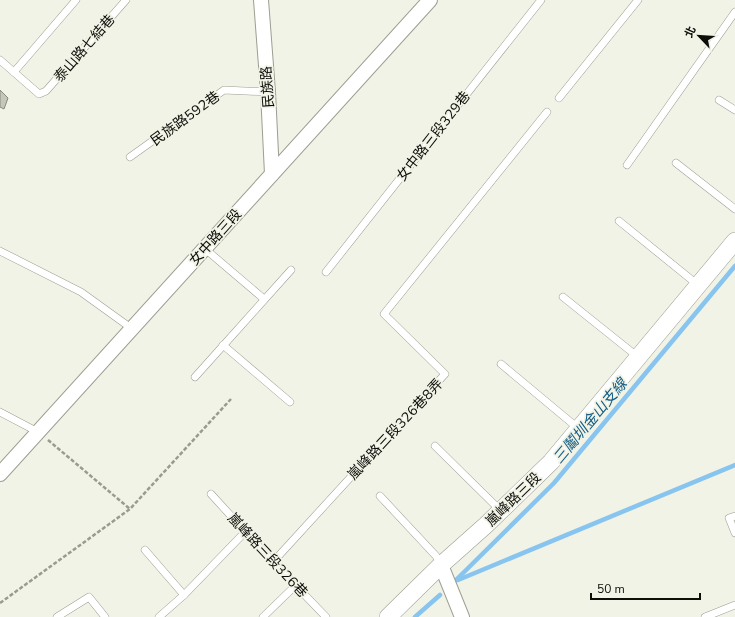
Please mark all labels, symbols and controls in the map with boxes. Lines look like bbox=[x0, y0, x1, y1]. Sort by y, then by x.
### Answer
street label: 泰山路七結巷 bbox=[50, 10, 119, 86]
north arrow bbox=[679, 16, 719, 56]
text: 北 bbox=[681, 24, 700, 40]
street label: 民族路 bbox=[257, 65, 278, 109]
street label: 民族路592巷 bbox=[147, 87, 224, 150]
street label: 女中路三段329巷 bbox=[392, 87, 474, 185]
street label: 女中路三段 bbox=[185, 205, 246, 270]
water label: 三鬮圳金山支線 bbox=[549, 373, 633, 468]
street label: 嵐峰路三段326巷8弄 bbox=[344, 375, 447, 484]
street label: 嵐峰路三段 bbox=[482, 468, 545, 531]
street label: 嵐峰路三段326巷 bbox=[223, 509, 312, 602]
scale bar bbox=[591, 575, 700, 601]
text: 50 m bbox=[597, 581, 625, 597]

